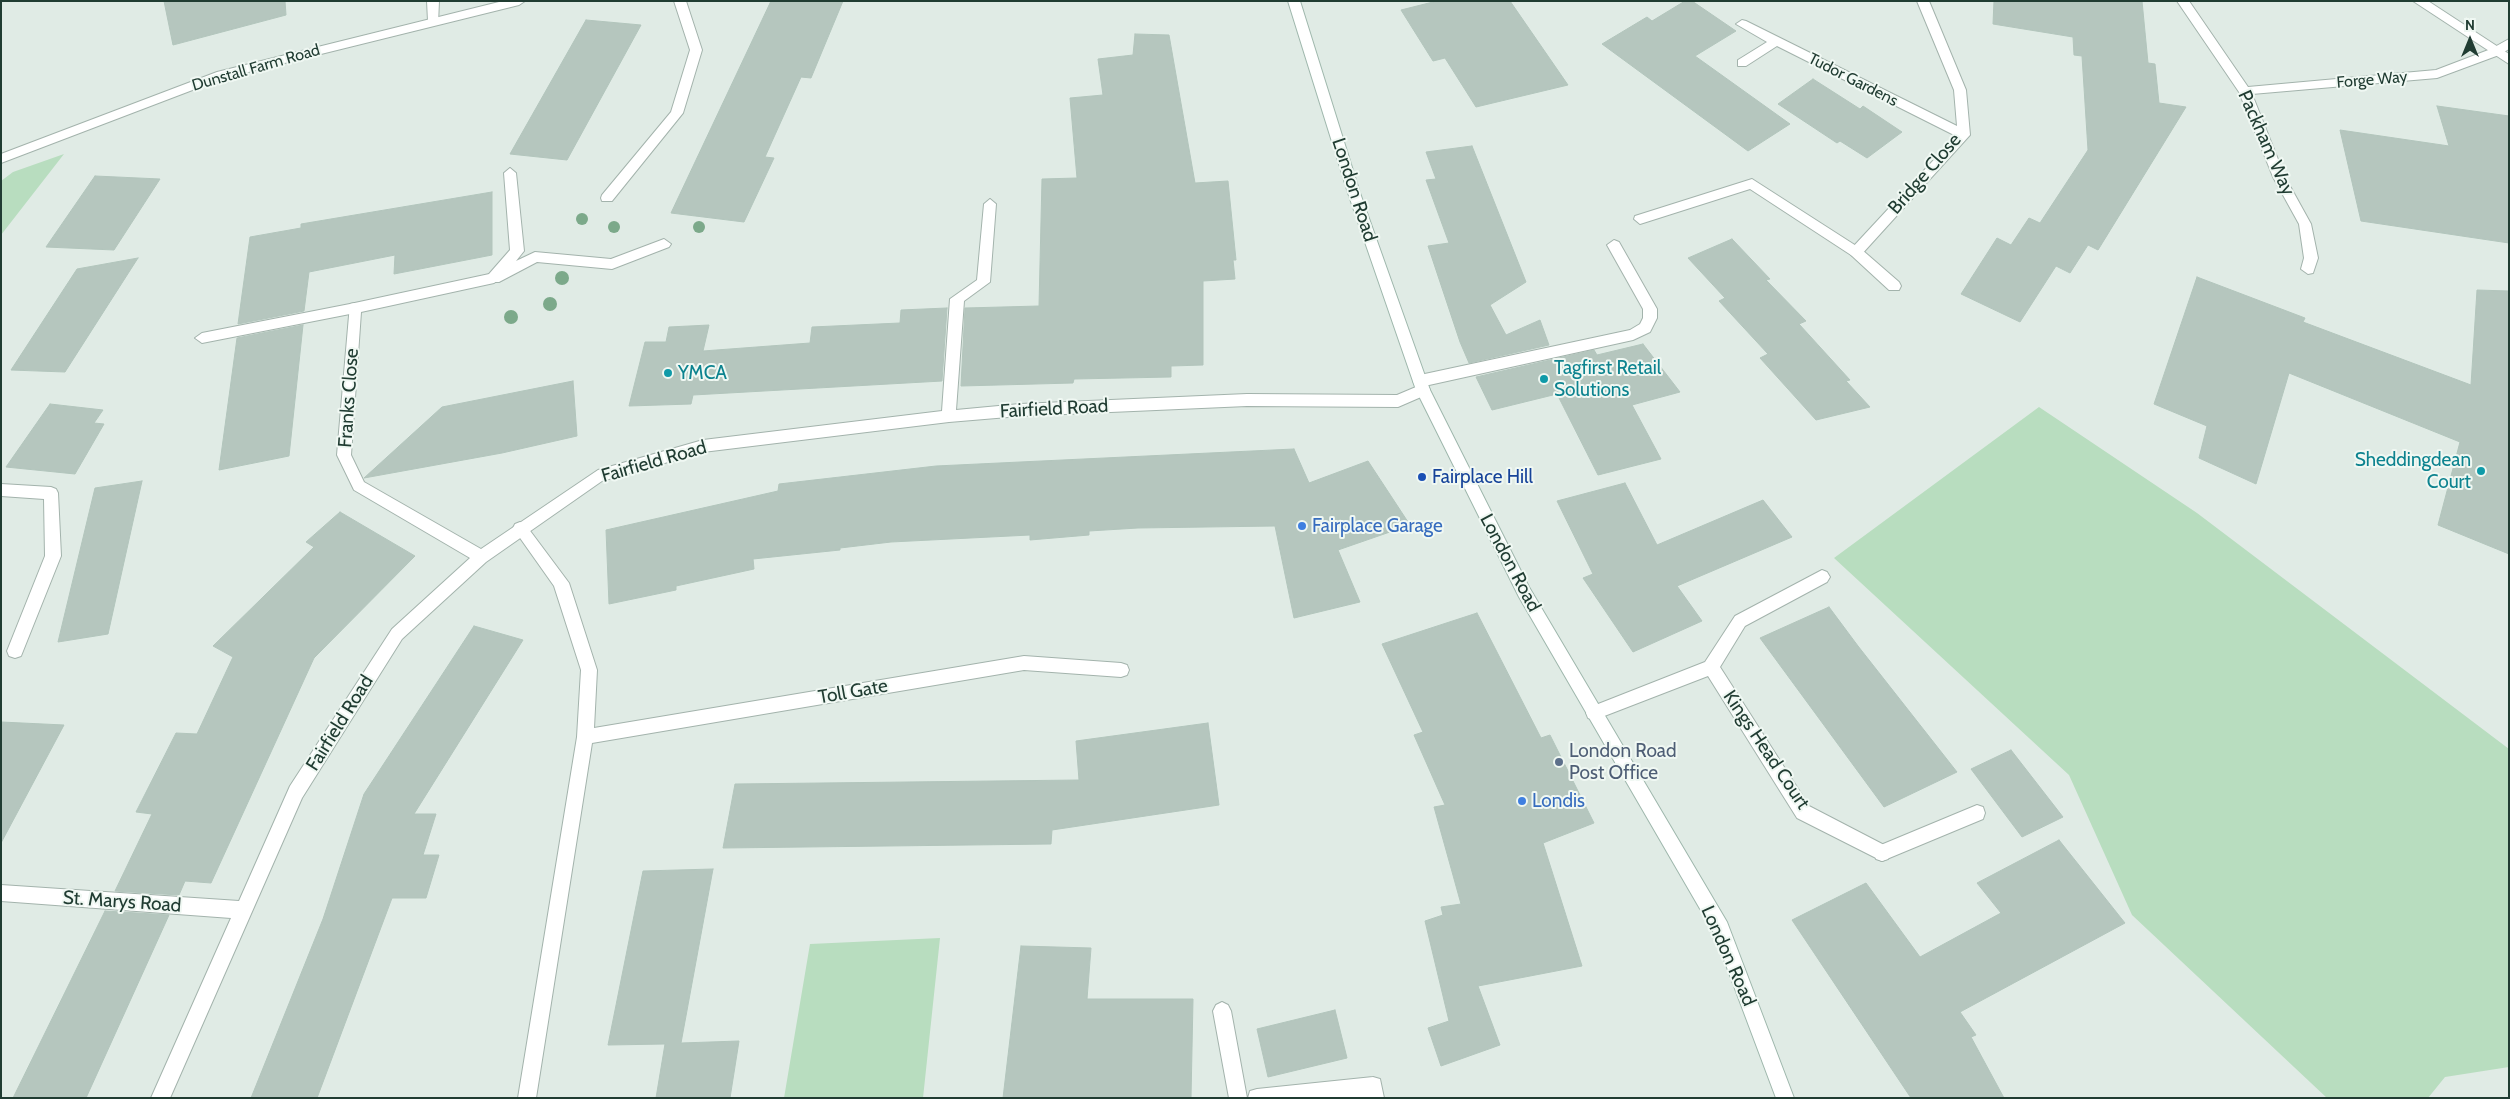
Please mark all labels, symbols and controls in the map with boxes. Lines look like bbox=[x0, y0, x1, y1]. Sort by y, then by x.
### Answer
north arrow bbox=[2445, 15, 2495, 65]
text: N bbox=[2465, 16, 2475, 34]
street label: Dunstall Farm Road bbox=[190, 41, 322, 95]
street label: Tudor Gardens bbox=[1805, 49, 1901, 111]
street label: Forge Way bbox=[2336, 67, 2408, 93]
street label: Packham Way bbox=[2233, 87, 2299, 199]
street label: Bridge Close bbox=[1884, 129, 1966, 219]
street label: London Road bbox=[1327, 135, 1381, 245]
street label: Franks Close bbox=[334, 348, 364, 448]
place label: Tagfirst Retail Solutions bbox=[1554, 357, 1661, 401]
place label: YMCA bbox=[678, 362, 727, 384]
marker: YMCA bbox=[662, 367, 674, 379]
marker: Tagfirst Retail Solutions bbox=[1538, 373, 1550, 385]
street label: Fairfield Road bbox=[999, 395, 1109, 423]
street label: Fairfield Road bbox=[599, 436, 709, 488]
place label: Sheddingdean Court bbox=[2355, 449, 2471, 493]
marker: Sheddingdean Court bbox=[2475, 465, 2487, 477]
place label: Fairplace Hill bbox=[1432, 466, 1533, 488]
marker: Fairplace Hill bbox=[1416, 471, 1428, 483]
street label: London Road bbox=[1475, 510, 1545, 616]
place label: Fairplace Garage bbox=[1312, 515, 1443, 537]
marker: Fairplace Garage bbox=[1296, 520, 1308, 532]
street label: Fairfield Road bbox=[302, 671, 378, 775]
street label: Toll Gate bbox=[817, 675, 889, 709]
street label: Kings Head Court bbox=[1718, 686, 1814, 814]
place label: London Road Post Office bbox=[1569, 740, 1677, 784]
marker: London Road Post Office bbox=[1553, 756, 1565, 768]
place label: Londis bbox=[1532, 790, 1585, 812]
marker: Londis bbox=[1516, 795, 1528, 807]
street label: St. Marys Road bbox=[62, 886, 182, 918]
street label: London Road bbox=[1696, 902, 1760, 1010]

